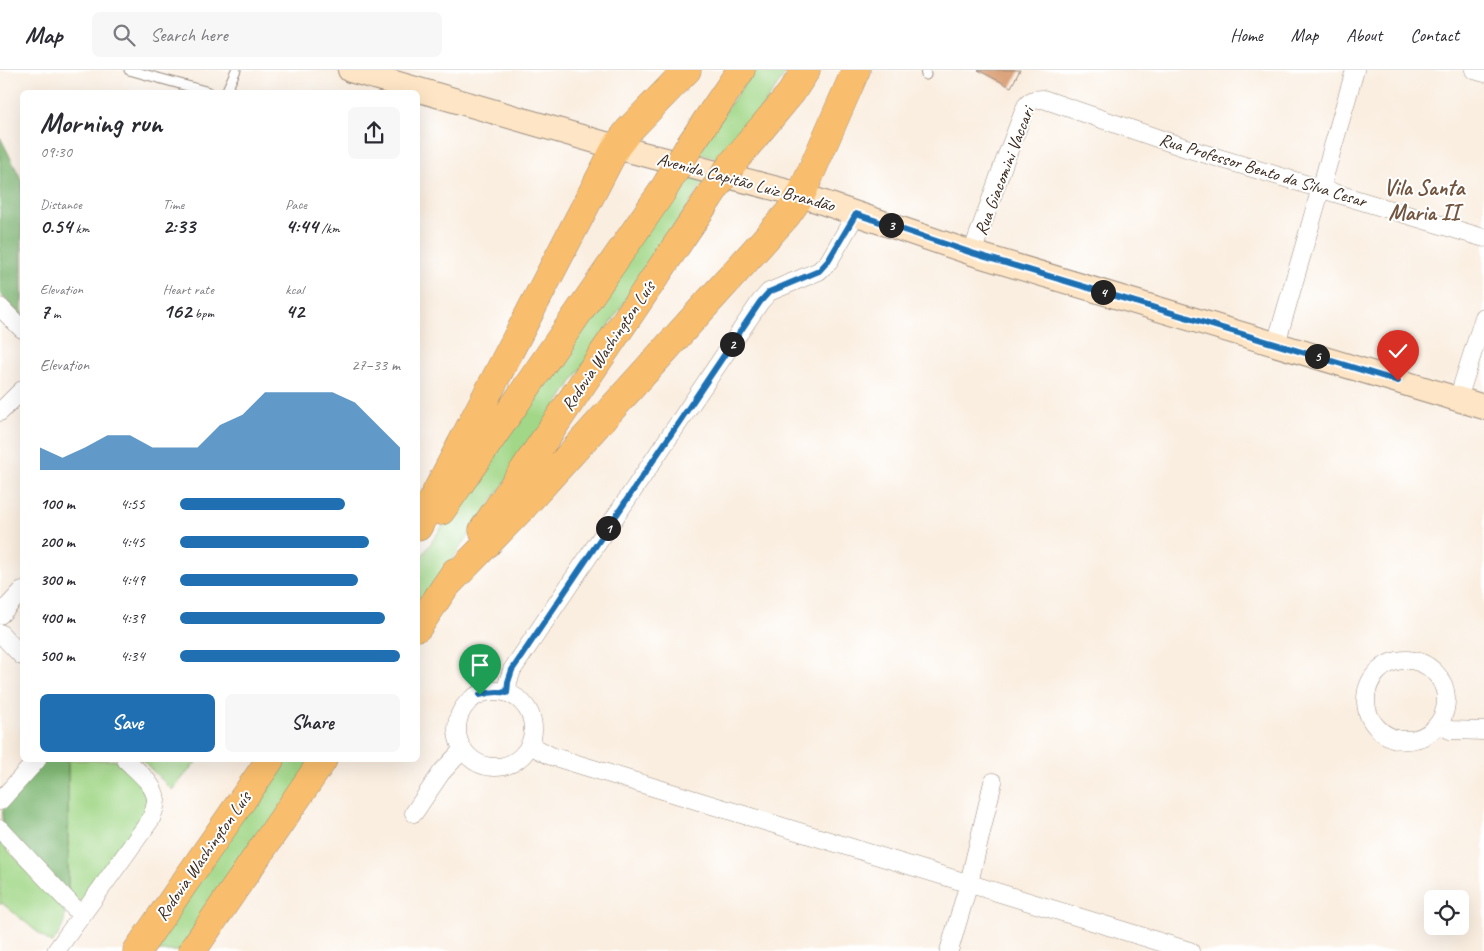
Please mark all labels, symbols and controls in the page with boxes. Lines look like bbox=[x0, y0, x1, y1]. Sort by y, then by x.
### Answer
search box bbox=[92, 12, 442, 57]
text: Map bbox=[25, 20, 62, 50]
icon: search bbox=[110, 21, 138, 49]
text: Search here bbox=[150, 23, 228, 47]
text: Home bbox=[1230, 24, 1263, 46]
text: Map bbox=[1291, 24, 1318, 46]
text: About bbox=[1346, 24, 1382, 46]
text: Contact bbox=[1410, 24, 1459, 46]
street label: Rua Giacomini Vaccari bbox=[969, 101, 1040, 238]
text: Morning run bbox=[40, 105, 162, 140]
button: share bbox=[348, 107, 400, 159]
street label: Rua Professor Bento da Silva Cesar bbox=[1157, 128, 1371, 212]
text: 09:30 bbox=[40, 142, 72, 162]
street label: Avenida Capitão Luiz Brandão bbox=[655, 148, 839, 217]
district label: Vila Santa Maria II bbox=[1384, 174, 1467, 227]
text: Distance bbox=[40, 196, 82, 213]
text: Time bbox=[163, 196, 184, 213]
text: Pace bbox=[285, 196, 307, 213]
pin: 3 bbox=[878, 212, 904, 238]
text: 0.54 bbox=[40, 213, 72, 239]
text: 2:33 bbox=[163, 213, 195, 239]
text: 4:44 bbox=[285, 213, 318, 239]
text: 3 bbox=[888, 217, 895, 234]
text: km bbox=[72, 220, 89, 237]
text: /km bbox=[318, 220, 340, 237]
street label: Rodovia Washington Luís bbox=[556, 275, 661, 415]
pin: 4 bbox=[1090, 280, 1116, 304]
text: Elevation bbox=[40, 281, 83, 298]
text: Heart rate bbox=[163, 281, 214, 298]
text: kcal bbox=[285, 281, 304, 298]
text: 4 bbox=[1100, 284, 1107, 301]
text: 7 bbox=[40, 298, 49, 324]
text: 162 bbox=[163, 298, 191, 324]
text: 42 bbox=[285, 298, 304, 324]
text: m bbox=[49, 305, 61, 322]
text: bpm bbox=[191, 305, 214, 322]
pin bbox=[1377, 330, 1419, 381]
pin: 2 bbox=[720, 332, 744, 356]
text: 2 bbox=[729, 336, 736, 353]
icon: check bbox=[1384, 337, 1412, 365]
pin: 5 bbox=[1304, 344, 1330, 368]
text: 5 bbox=[1314, 348, 1321, 365]
text: Elevation bbox=[40, 355, 89, 375]
text: 27–33 m bbox=[351, 355, 400, 375]
text: 100 m bbox=[40, 494, 75, 514]
text: 4:55 bbox=[120, 494, 145, 514]
pin: 1 bbox=[596, 516, 620, 540]
text: 1 bbox=[605, 520, 612, 537]
text: 200 m bbox=[40, 532, 75, 552]
text: 4:45 bbox=[120, 532, 145, 552]
text: 300 m bbox=[40, 570, 75, 590]
text: 4:49 bbox=[120, 570, 145, 590]
text: 400 m bbox=[40, 608, 75, 628]
text: 4:39 bbox=[120, 608, 145, 628]
pin bbox=[459, 644, 501, 695]
text: 500 m bbox=[40, 646, 74, 666]
text: 4:34 bbox=[120, 646, 145, 666]
icon: arrive bbox=[466, 651, 494, 679]
button: Save bbox=[40, 694, 215, 752]
button: Share bbox=[225, 694, 400, 752]
street label: Rodovia Washington Luís bbox=[150, 786, 257, 925]
map controls bbox=[1424, 890, 1469, 935]
button: locate bbox=[1424, 890, 1469, 935]

